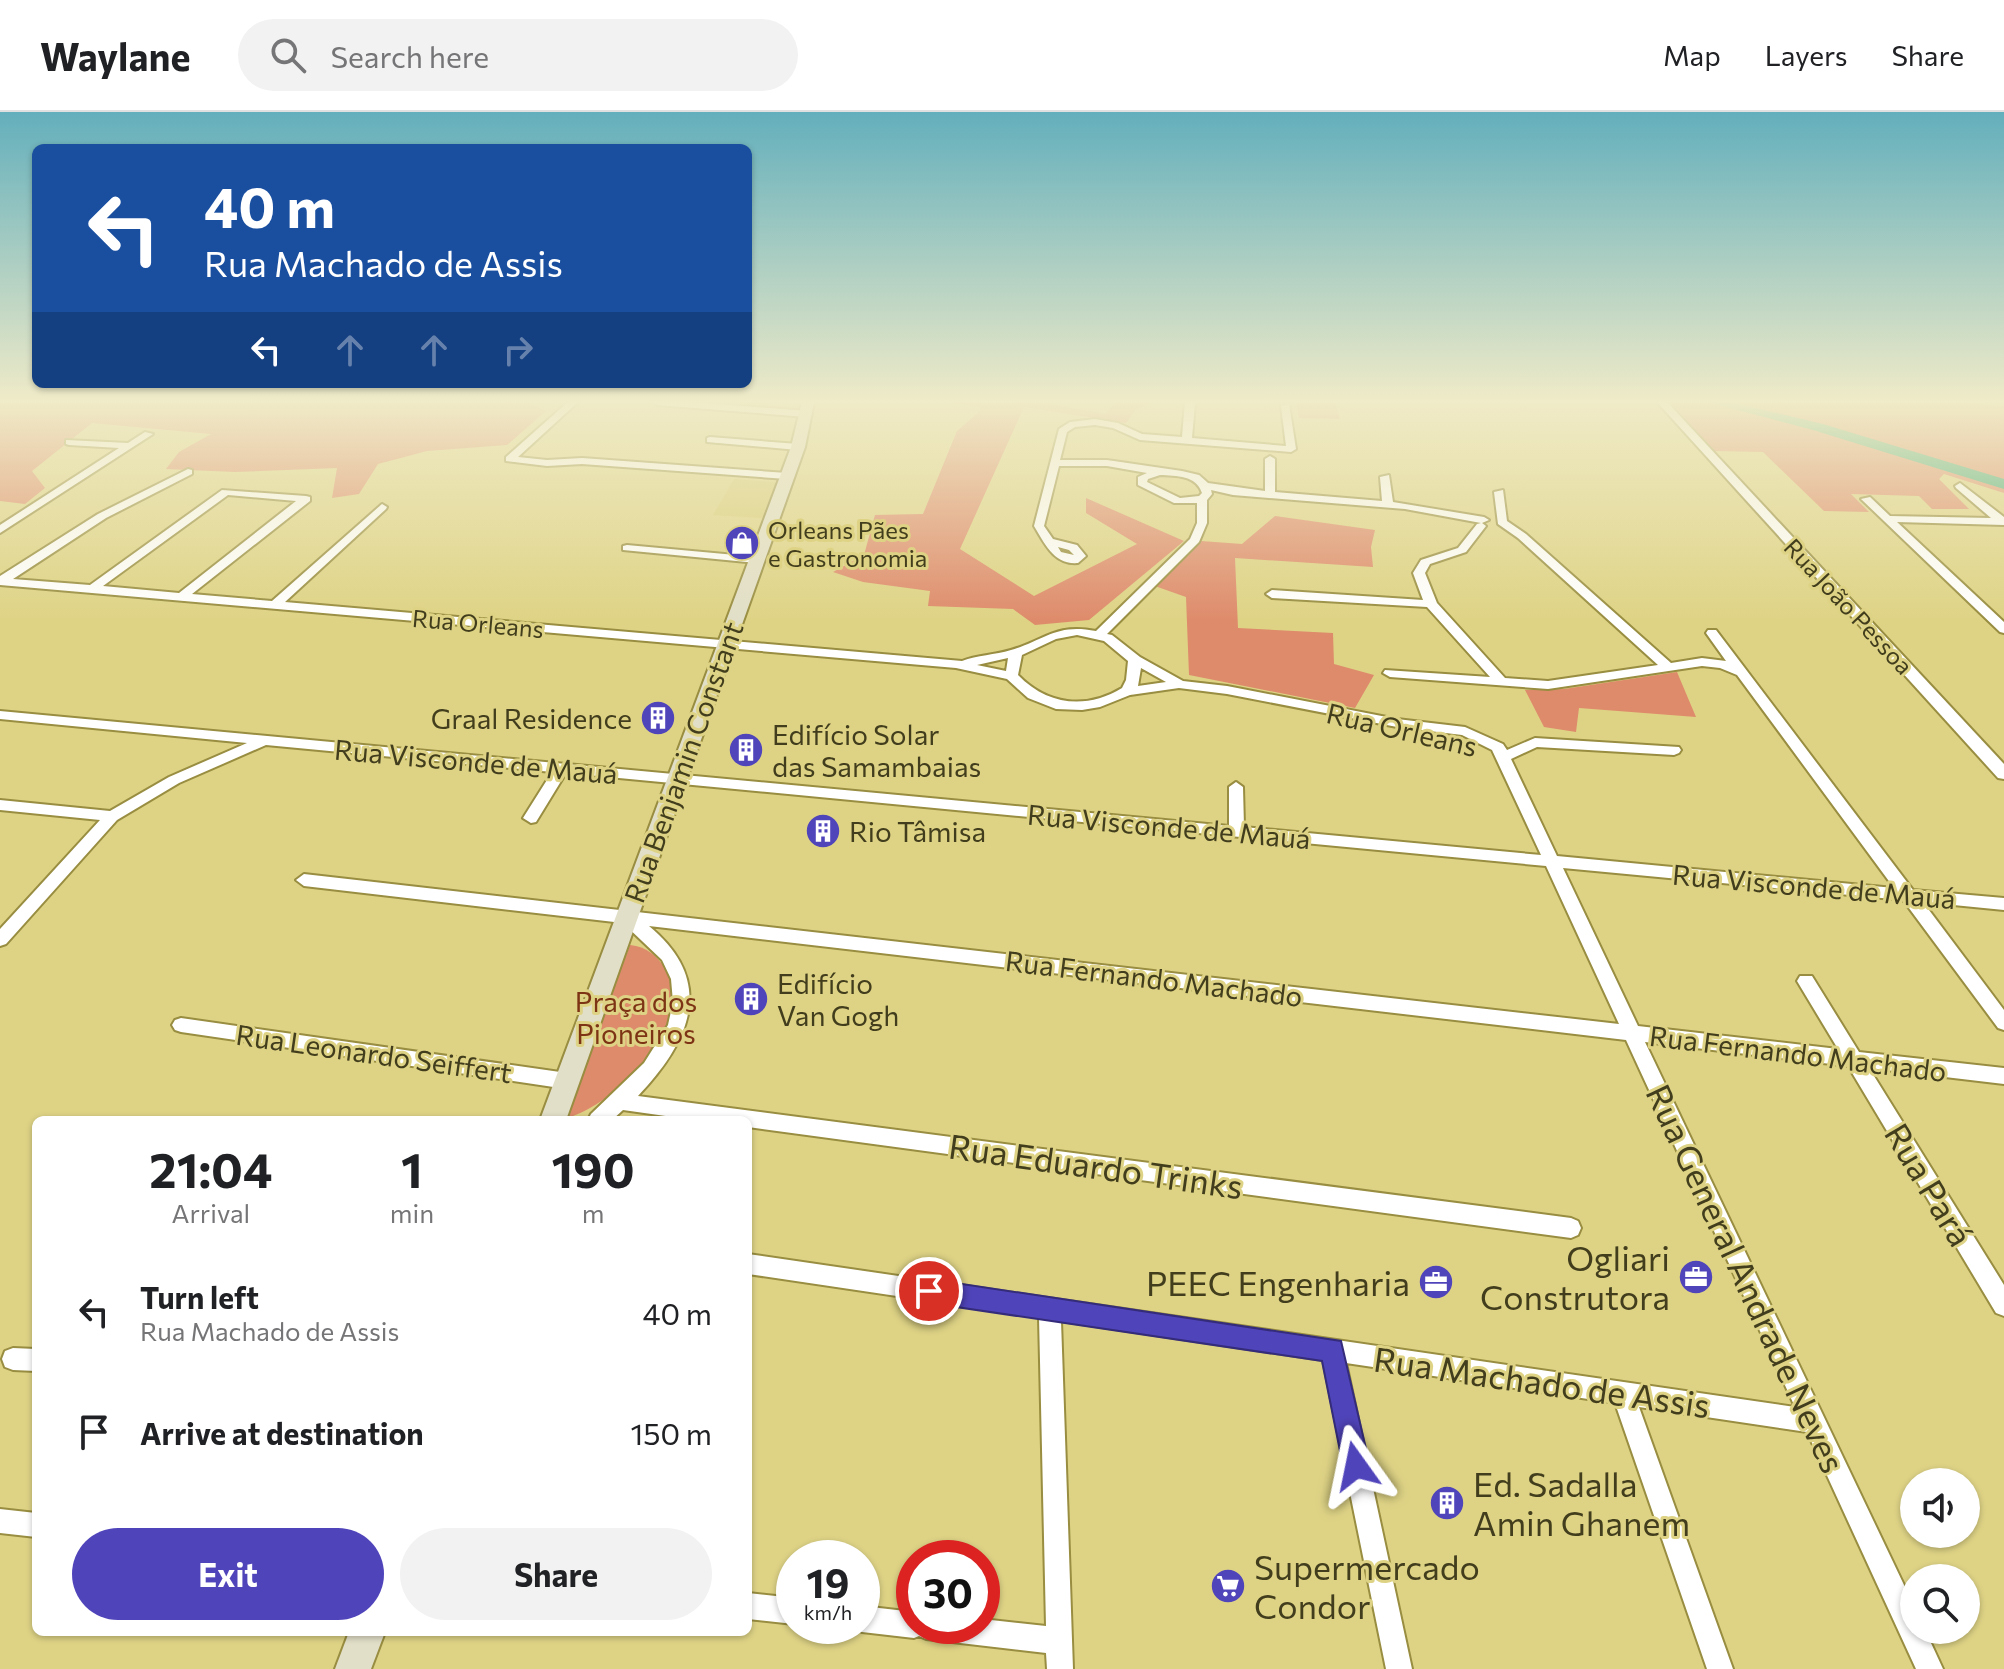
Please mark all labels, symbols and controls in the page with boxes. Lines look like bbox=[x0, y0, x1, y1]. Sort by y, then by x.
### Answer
search box bbox=[238, 19, 798, 91]
text: Waylane bbox=[40, 32, 190, 79]
icon: search bbox=[266, 33, 310, 77]
text: Search here bbox=[330, 37, 489, 74]
text: Map bbox=[1663, 38, 1721, 72]
text: Layers bbox=[1765, 38, 1847, 72]
text: Share bbox=[1891, 38, 1964, 72]
text: 40 m bbox=[204, 171, 335, 240]
icon: left bbox=[72, 176, 176, 280]
text: Rua Machado de Assis bbox=[204, 240, 563, 284]
icon: left bbox=[244, 328, 288, 372]
icon: ahead bbox=[328, 328, 372, 372]
icon: ahead bbox=[412, 328, 456, 372]
icon: right bbox=[496, 328, 540, 372]
place label: Orleans Pães e Gastronomia bbox=[768, 515, 927, 572]
shop icon: Orleans Pães e Gastronomia bbox=[723, 524, 761, 562]
street label: Rua João Pessoa bbox=[1779, 532, 1919, 680]
street label: Rua Orleans bbox=[411, 603, 545, 643]
street label: Rua Benjamin Constant bbox=[616, 617, 750, 907]
street label: Rua Orleans bbox=[1323, 695, 1481, 763]
building icon: Graal Residence bbox=[639, 699, 677, 737]
place label: Graal Residence bbox=[431, 701, 632, 735]
place label: Edifício Solar das Samambaias bbox=[772, 717, 981, 783]
building icon: Edifício Solar das Samambaias bbox=[727, 731, 765, 769]
street label: Rua Visconde de Mauá bbox=[333, 732, 619, 790]
street label: Rua Visconde de Mauá bbox=[1026, 797, 1312, 855]
building icon: Rio Tâmisa bbox=[804, 812, 842, 850]
place label: Rio Tâmisa bbox=[849, 814, 986, 848]
street label: Rua Visconde de Mauá bbox=[1671, 857, 1957, 915]
street label: Rua Fernando Machado bbox=[1003, 943, 1305, 1013]
place label: Edifício Van Gogh bbox=[777, 966, 899, 1032]
building icon: Edifício Van Gogh bbox=[732, 980, 770, 1018]
park label: Praça dos Pioneiros bbox=[575, 984, 697, 1050]
street label: Rua Leonardo Seiffert bbox=[234, 1017, 514, 1089]
street label: Rua Fernando Machado bbox=[1647, 1018, 1949, 1088]
street label: Rua General Andrade Neves bbox=[1639, 1077, 1855, 1479]
street label: Rua Pará bbox=[1877, 1115, 1983, 1253]
street label: Rua Eduardo Trinks bbox=[946, 1124, 1246, 1206]
text: 21:04 bbox=[149, 1139, 272, 1198]
text: 1 bbox=[401, 1139, 423, 1198]
text: 190 bbox=[551, 1139, 635, 1198]
text: Arrival bbox=[172, 1197, 250, 1228]
text: min bbox=[390, 1197, 434, 1228]
text: m bbox=[582, 1197, 604, 1228]
place label: Ogliari Construtora bbox=[1480, 1236, 1670, 1317]
pin bbox=[895, 1257, 963, 1325]
office icon: Ogliari Construtora bbox=[1677, 1258, 1715, 1296]
place label: PEEC Engenharia bbox=[1146, 1261, 1410, 1303]
office icon: PEEC Engenharia bbox=[1417, 1263, 1455, 1301]
icon: arrive bbox=[907, 1269, 951, 1313]
text: Turn left bbox=[140, 1278, 259, 1315]
icon: left bbox=[72, 1290, 116, 1334]
text: 40 m bbox=[643, 1294, 712, 1331]
text: Rua Machado de Assis bbox=[140, 1315, 399, 1346]
street label: Rua Machado de Assis bbox=[1371, 1337, 1713, 1425]
icon: arrive bbox=[72, 1410, 116, 1454]
text: Arrive at destination bbox=[140, 1414, 424, 1451]
text: 150 m bbox=[630, 1414, 712, 1451]
position arrow bbox=[1314, 1424, 1398, 1508]
place label: Ed. Sadalla Amin Ghanem bbox=[1473, 1462, 1690, 1543]
map controls bbox=[1900, 1468, 1980, 1644]
button: sound bbox=[1900, 1468, 1980, 1548]
building icon: Ed. Sadalla Amin Ghanem bbox=[1428, 1484, 1466, 1522]
button: Exit bbox=[72, 1528, 384, 1620]
button: Share bbox=[400, 1528, 712, 1620]
speed limit sign: 30 bbox=[896, 1540, 1000, 1644]
place label: Supermercado Condor bbox=[1254, 1545, 1480, 1626]
text: 19 bbox=[807, 1557, 849, 1606]
button: search bbox=[1900, 1564, 1980, 1644]
supermarket icon: Supermercado Condor bbox=[1209, 1567, 1247, 1605]
text: km/h bbox=[804, 1600, 852, 1624]

